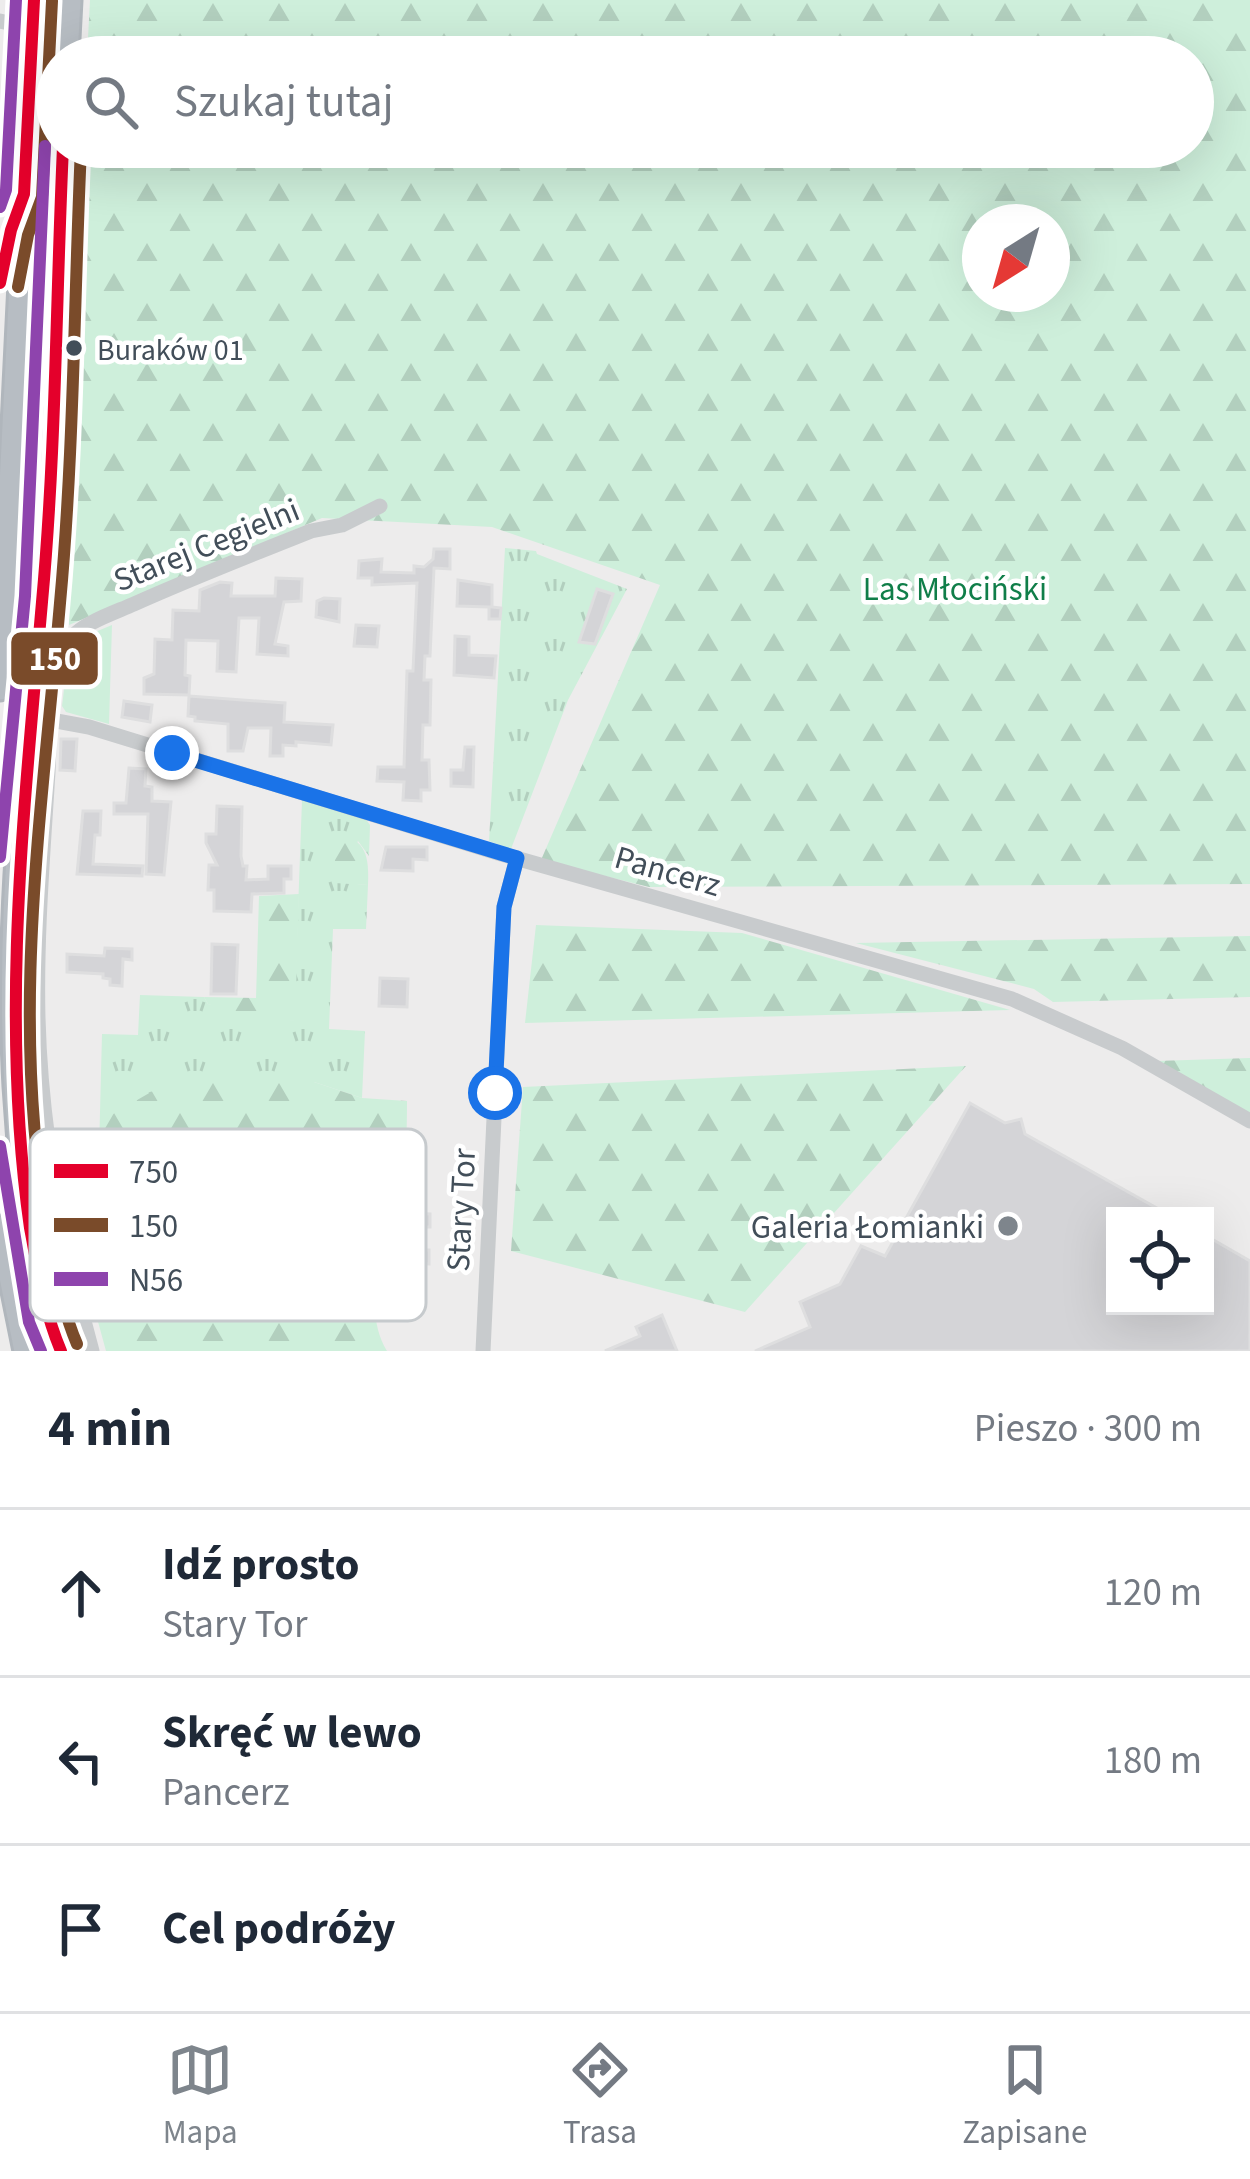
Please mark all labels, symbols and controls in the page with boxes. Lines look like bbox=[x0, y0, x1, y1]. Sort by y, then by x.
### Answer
search box bbox=[36, 36, 1214, 168]
icon: search bbox=[78, 69, 144, 135]
text: Szukaj tutaj bbox=[174, 70, 394, 134]
north arrow bbox=[962, 204, 1070, 312]
place label: Buraków 01 bbox=[97, 329, 244, 372]
marker: Buraków 01 bbox=[63, 337, 85, 359]
street label: Starej Cegielni bbox=[107, 487, 307, 604]
park label: Las Młociński bbox=[863, 566, 1047, 613]
line badge: 150 bbox=[9, 630, 100, 687]
text: 150 bbox=[29, 636, 81, 683]
route end bbox=[145, 726, 199, 780]
street label: Pancerz bbox=[609, 834, 726, 909]
route start bbox=[468, 1066, 522, 1120]
legend bbox=[30, 1129, 426, 1321]
street label: Stary Tor bbox=[435, 1147, 488, 1273]
text: 750 bbox=[129, 1149, 178, 1196]
text: 150 bbox=[129, 1203, 178, 1250]
place label: Galeria Łomianki bbox=[751, 1204, 984, 1251]
map controls bbox=[1106, 1207, 1214, 1315]
button: locate bbox=[1106, 1207, 1214, 1315]
marker: Galeria Łomianki bbox=[995, 1213, 1021, 1239]
text: N56 bbox=[129, 1257, 183, 1304]
text: 4 min bbox=[48, 1393, 172, 1465]
text: Pieszo · 300 m bbox=[974, 1401, 1202, 1457]
text: Idź prosto bbox=[162, 1533, 359, 1597]
icon: ahead bbox=[48, 1560, 114, 1626]
text: 120 m bbox=[1104, 1565, 1202, 1621]
text: Stary Tor bbox=[162, 1597, 307, 1653]
text: Skręć w lewo bbox=[162, 1701, 422, 1765]
icon: left bbox=[48, 1728, 114, 1794]
text: 180 m bbox=[1104, 1733, 1202, 1789]
text: Pancerz bbox=[162, 1765, 290, 1821]
icon: arrive bbox=[48, 1896, 114, 1962]
text: Cel podróży bbox=[162, 1897, 396, 1961]
tab: Mapa bbox=[163, 2037, 238, 2156]
tab: Trasa bbox=[563, 2037, 637, 2156]
tab: Zapisane bbox=[962, 2037, 1087, 2156]

